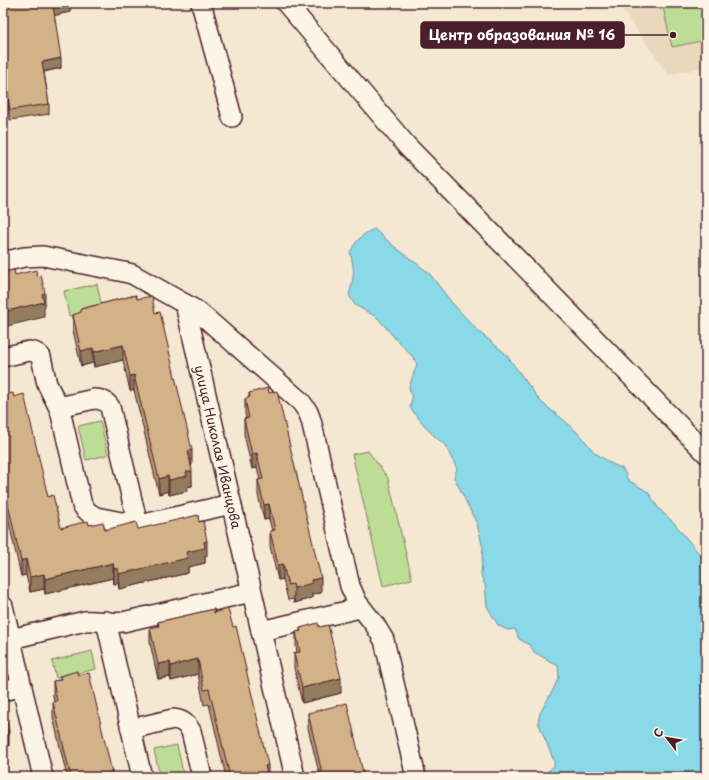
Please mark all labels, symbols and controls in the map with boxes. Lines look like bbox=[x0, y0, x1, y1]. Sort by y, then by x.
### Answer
callout: Центр образования № 16 bbox=[421, 22, 624, 48]
text: Центр образования № 16 bbox=[429, 24, 615, 45]
street label: улица Николая Иванцова bbox=[190, 363, 247, 531]
north arrow bbox=[647, 718, 687, 758]
text: С bbox=[649, 725, 667, 741]

